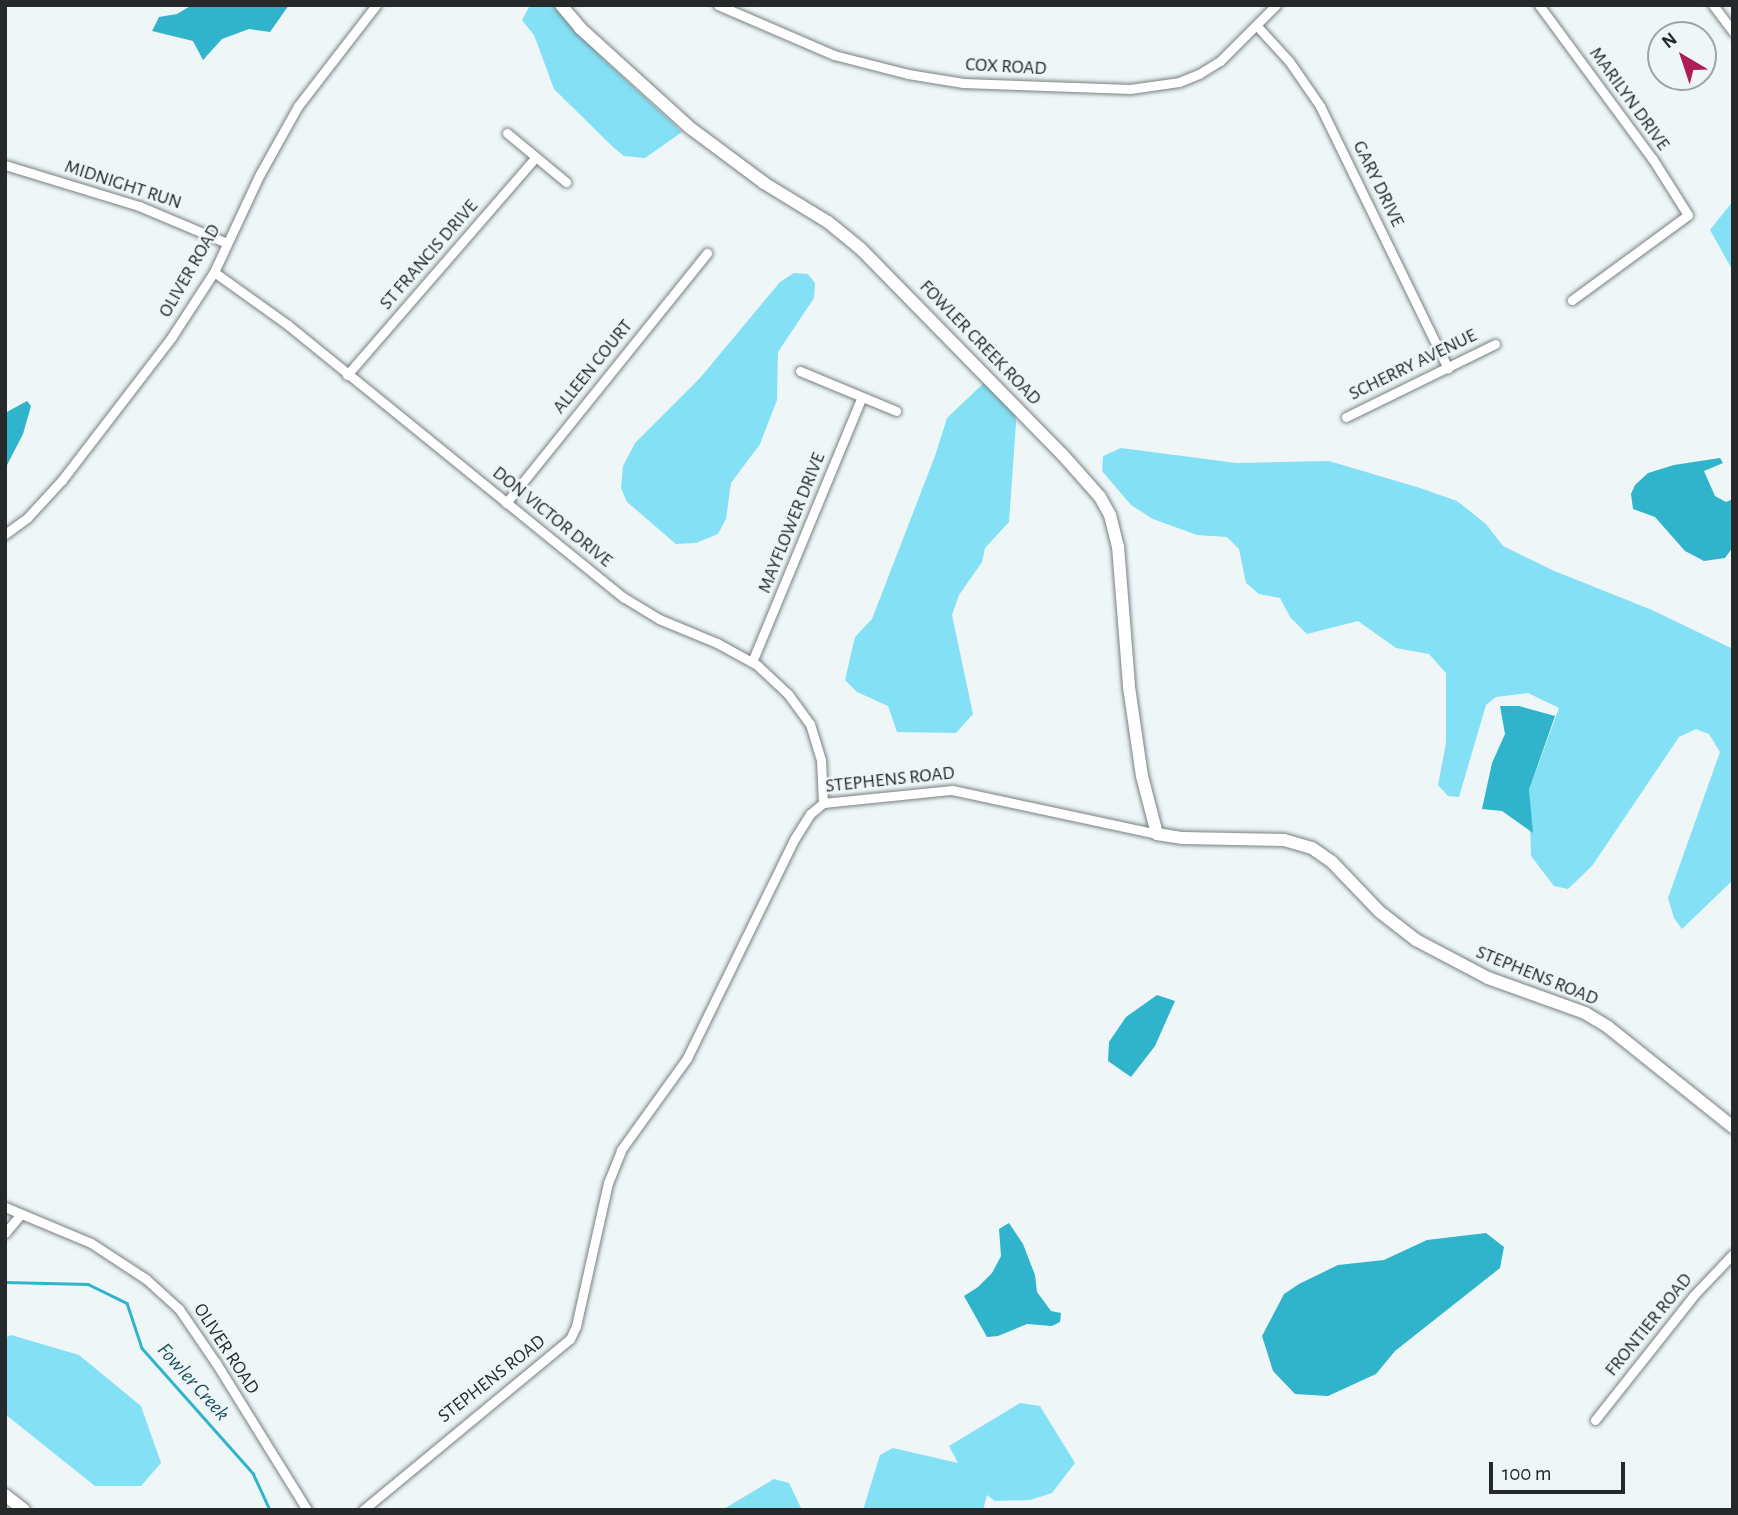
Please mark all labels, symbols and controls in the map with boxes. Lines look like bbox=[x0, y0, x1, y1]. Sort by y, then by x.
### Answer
north arrow bbox=[1647, 21, 1717, 91]
text: N bbox=[1659, 29, 1681, 52]
street label: MARILYN DRIVE bbox=[1584, 43, 1674, 155]
street label: COX ROAD bbox=[965, 53, 1047, 81]
street label: GARY DRIVE bbox=[1347, 137, 1409, 231]
street label: MIDNIGHT RUN bbox=[62, 155, 184, 215]
street label: ST FRANCIS DRIVE bbox=[375, 195, 483, 315]
street label: OLIVER ROAD bbox=[154, 220, 226, 322]
street label: FOWLER CREEK ROAD bbox=[914, 276, 1046, 410]
street label: ALLEEN COURT bbox=[548, 315, 638, 419]
street label: SCHERRY AVENUE bbox=[1345, 324, 1481, 406]
street label: MAYFLOWER DRIVE bbox=[753, 449, 831, 597]
street label: DON VICTOR DRIVE bbox=[487, 462, 617, 572]
street label: STEPHENS ROAD bbox=[824, 762, 956, 798]
street label: STEPHENS ROAD bbox=[1473, 941, 1601, 1011]
street label: FRONTIER ROAD bbox=[1600, 1269, 1698, 1381]
street label: OLIVER ROAD bbox=[188, 1299, 264, 1399]
street label: STEPHENS ROAD bbox=[434, 1330, 550, 1428]
water label: Fowler Creek bbox=[151, 1338, 235, 1426]
scale bar bbox=[1493, 1448, 1630, 1492]
text: 100 m bbox=[1502, 1463, 1552, 1484]

